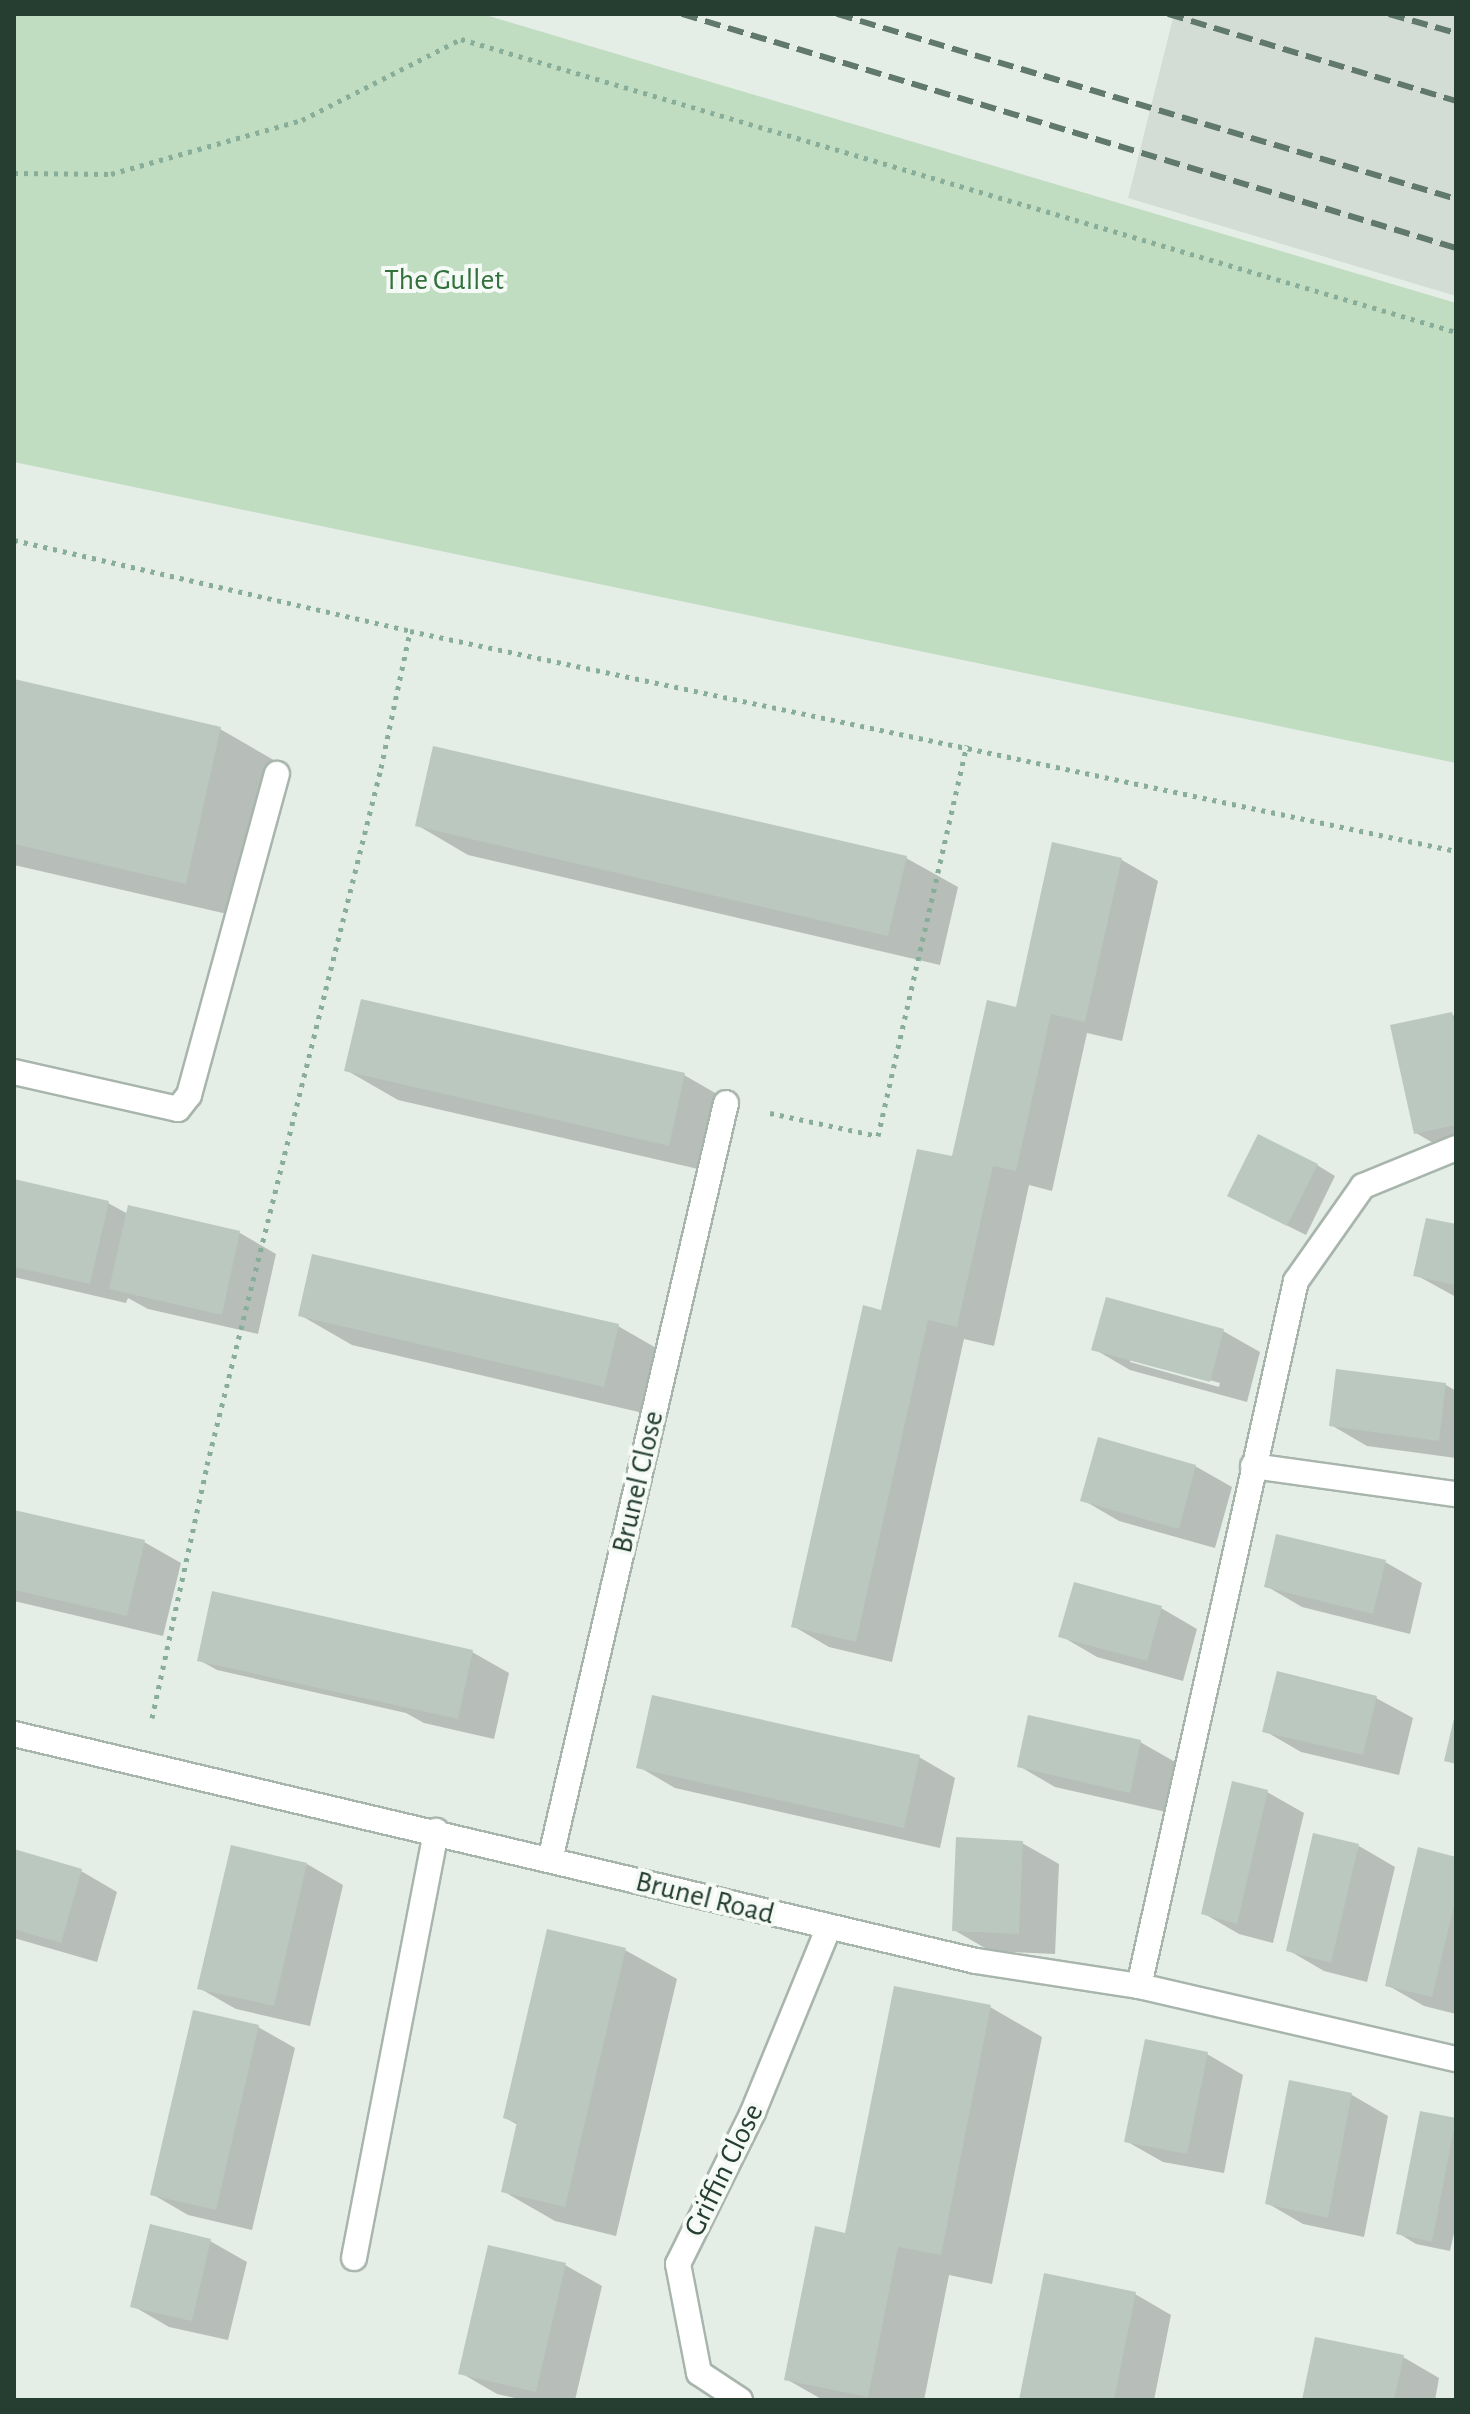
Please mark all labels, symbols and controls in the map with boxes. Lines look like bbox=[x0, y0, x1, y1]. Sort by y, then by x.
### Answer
park label: The Gullet bbox=[384, 262, 504, 298]
street label: Brunel Close bbox=[604, 1407, 672, 1557]
street label: Brunel Road bbox=[632, 1863, 778, 1933]
street label: Griffin Close bbox=[676, 2098, 772, 2242]

